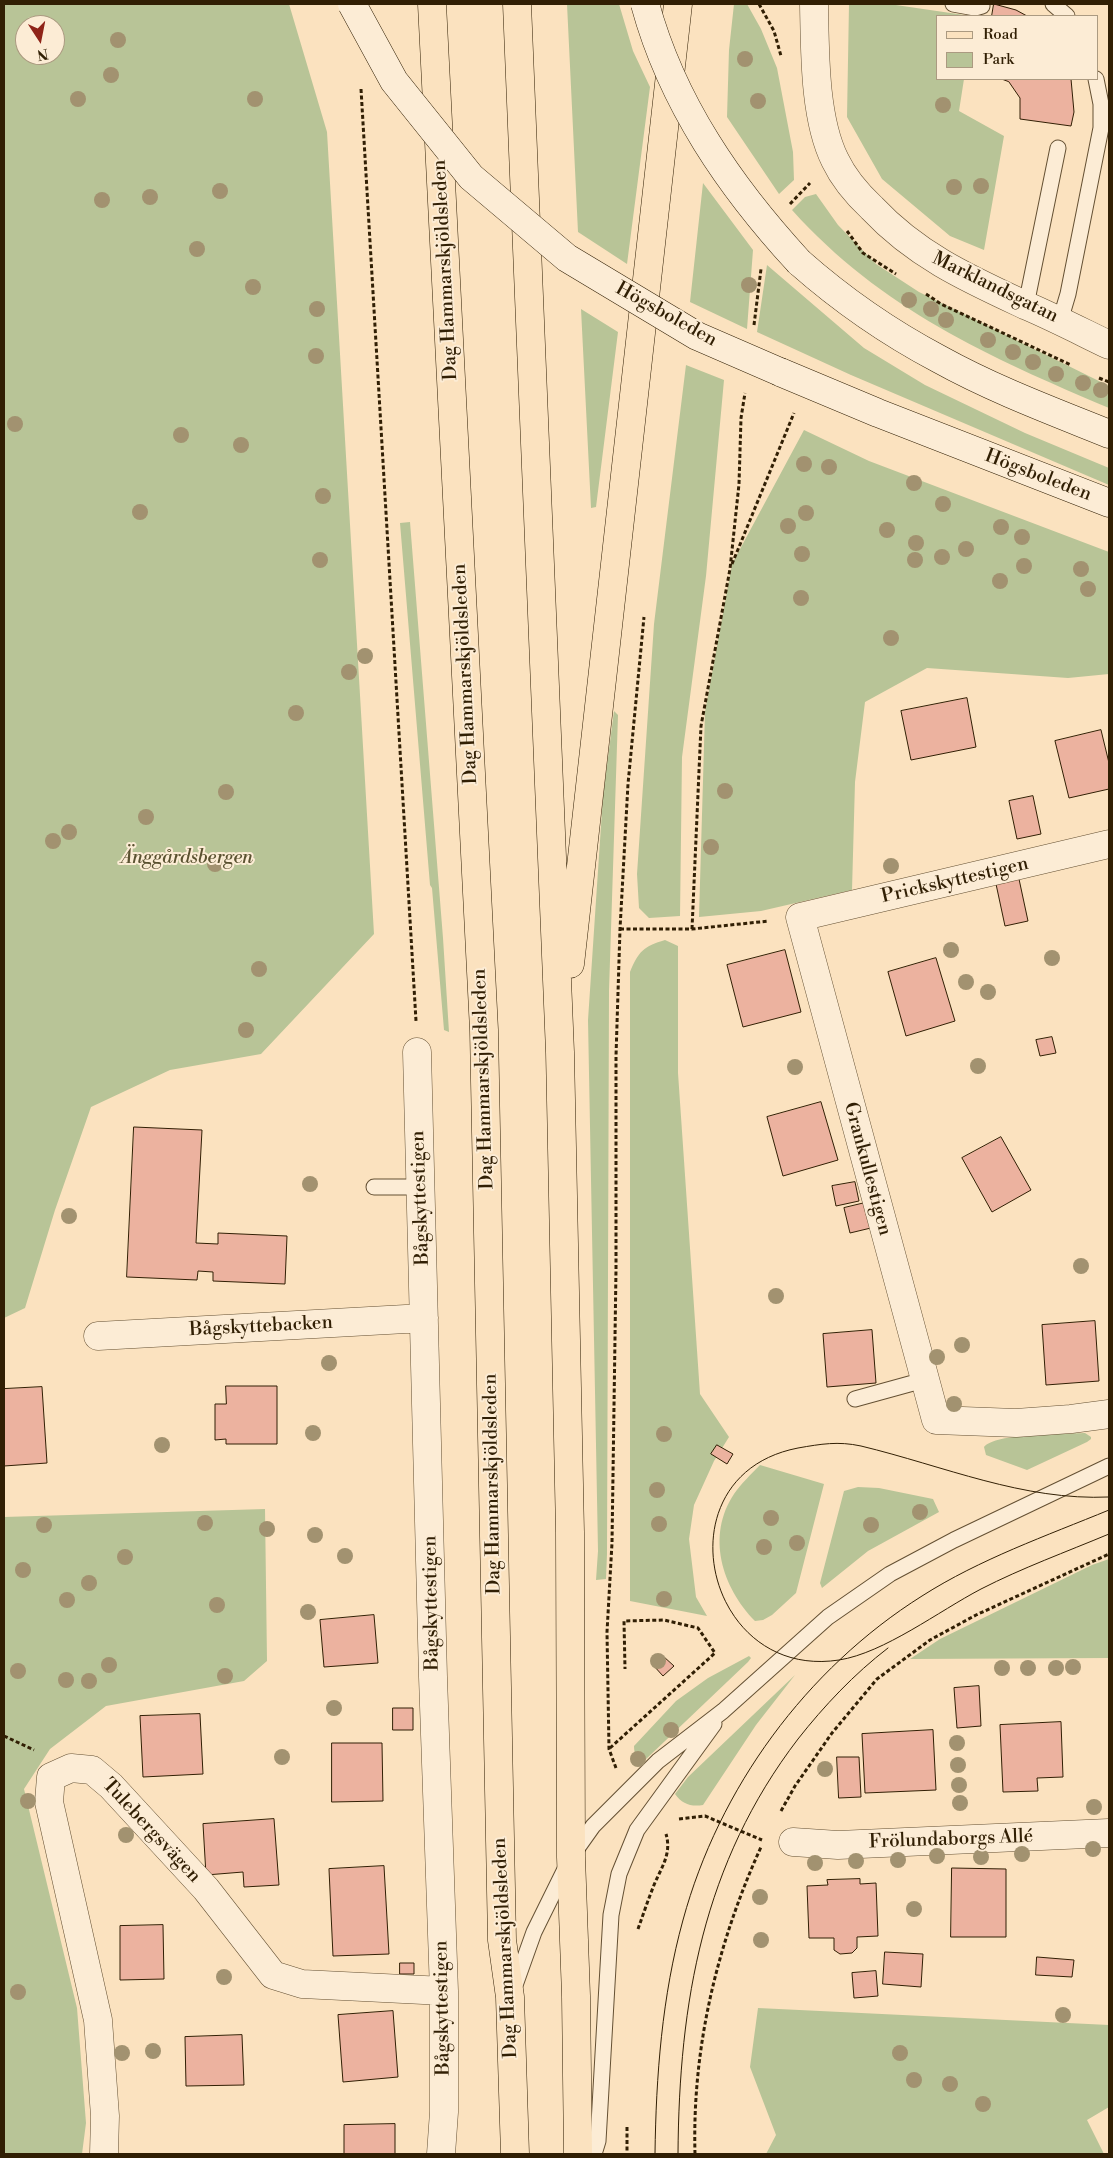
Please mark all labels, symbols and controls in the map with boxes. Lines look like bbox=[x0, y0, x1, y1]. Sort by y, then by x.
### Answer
north arrow bbox=[15, 15, 65, 65]
legend bbox=[936, 15, 1098, 80]
text: Road bbox=[983, 25, 1018, 44]
text: N bbox=[36, 44, 50, 64]
text: Park bbox=[983, 50, 1014, 69]
street label: Dag Hammarskjöldsleden bbox=[429, 159, 463, 381]
street label: Marklandsgatan bbox=[928, 248, 1062, 328]
street label: Högsboleden bbox=[611, 278, 721, 352]
street label: Högsboleden bbox=[981, 445, 1095, 507]
street label: Dag Hammarskjöldsleden bbox=[449, 563, 483, 785]
park label: Änggårdsbergen bbox=[121, 847, 253, 869]
street label: Prickskyttestigen bbox=[879, 853, 1031, 909]
street label: Dag Hammarskjöldsleden bbox=[469, 968, 499, 1190]
street label: Grankullestigen bbox=[838, 1100, 896, 1238]
street label: Bågskyttestigen bbox=[407, 1130, 435, 1266]
street label: Bågskyttebacken bbox=[189, 1312, 333, 1342]
street label: Dag Hammarskjöldsleden bbox=[480, 1373, 506, 1595]
street label: Bågskyttestigen bbox=[419, 1535, 445, 1671]
street label: Tulebergsvägen bbox=[97, 1774, 205, 1888]
street label: Frölundaborgs Allé bbox=[868, 1826, 1034, 1854]
street label: Dag Hammarskjöldsleden bbox=[489, 1837, 523, 2059]
street label: Bågskyttestigen bbox=[430, 1940, 456, 2076]

